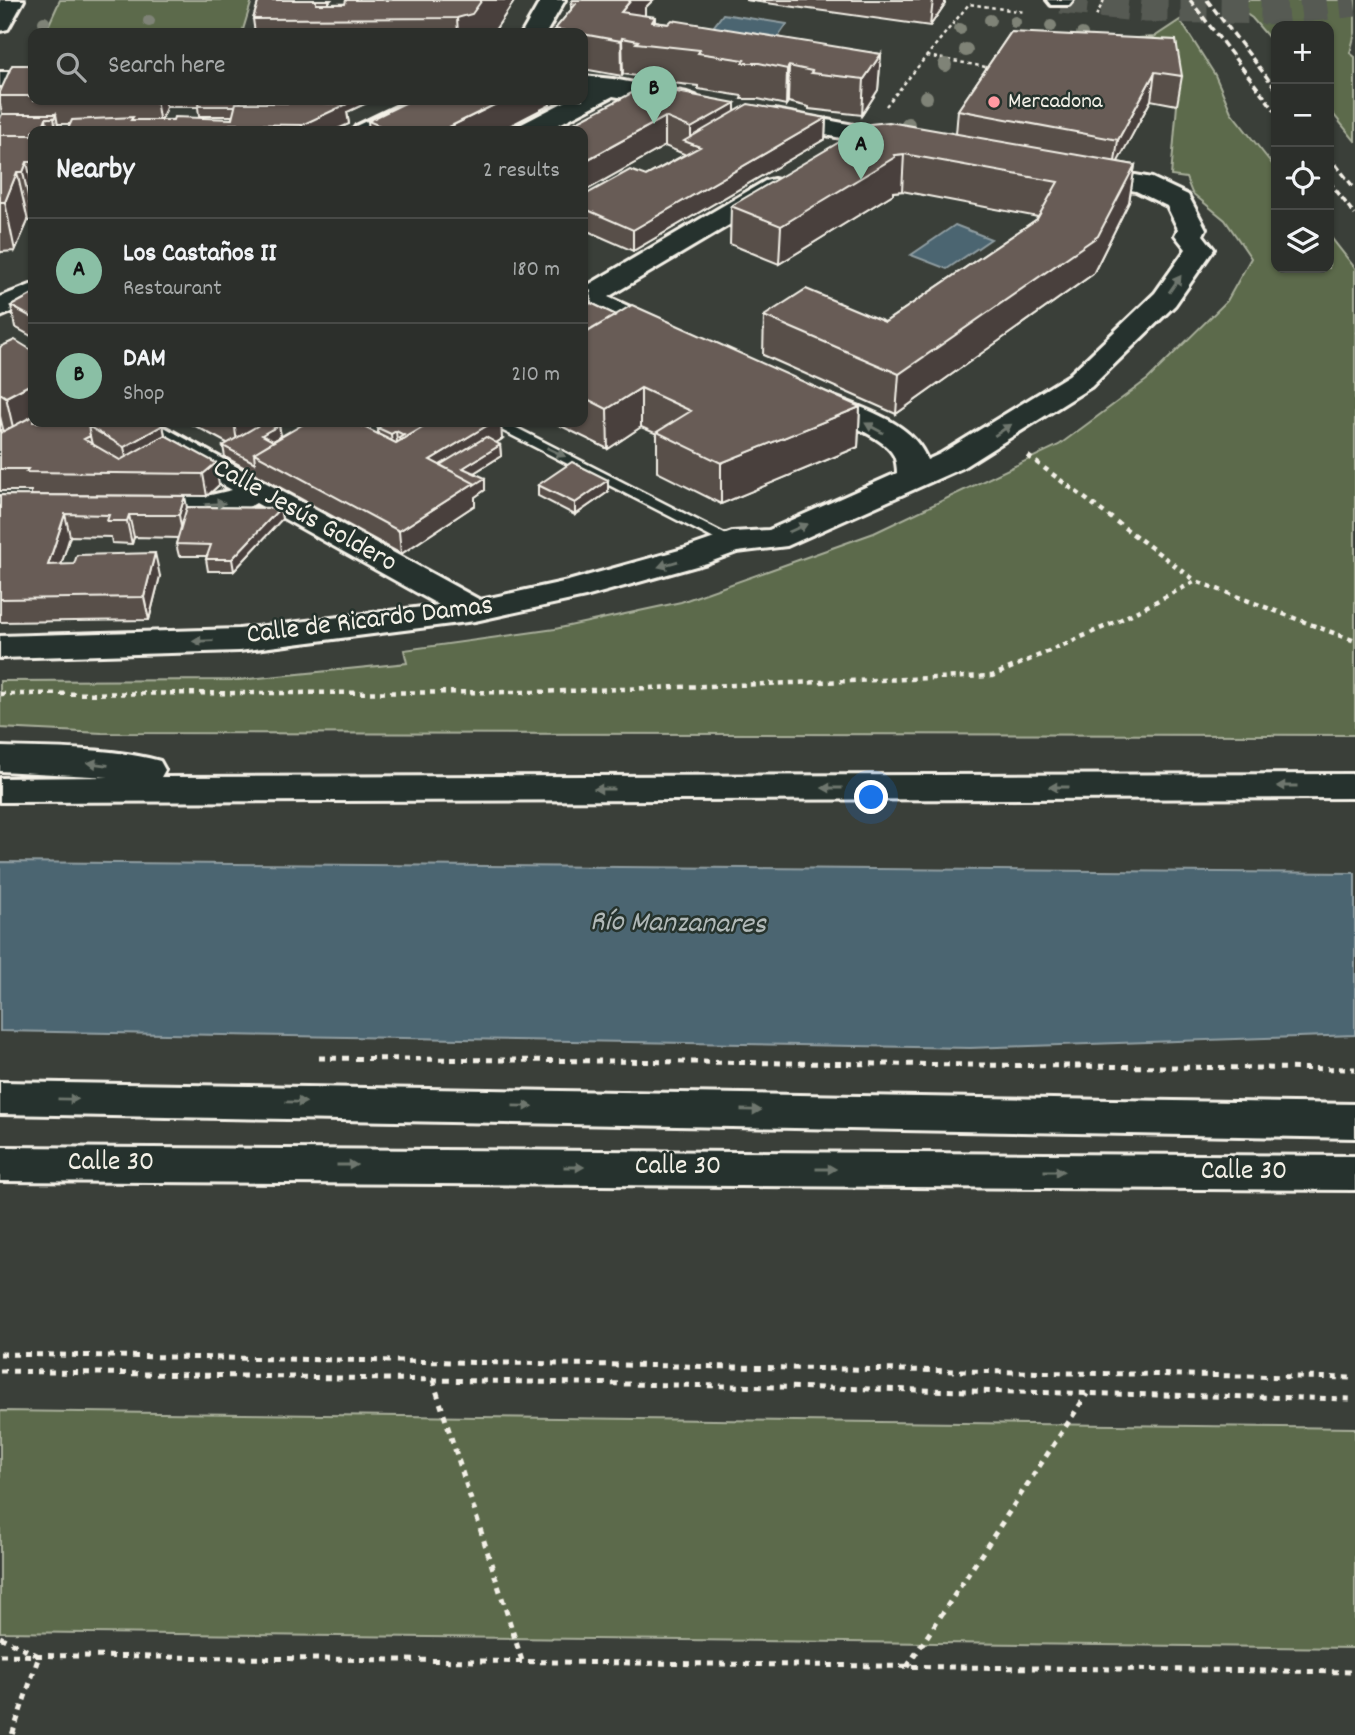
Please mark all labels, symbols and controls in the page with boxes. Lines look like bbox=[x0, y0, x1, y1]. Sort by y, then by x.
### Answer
map controls bbox=[1271, 21, 1334, 273]
button: + bbox=[1271, 21, 1334, 84]
search box bbox=[28, 28, 588, 105]
icon: search bbox=[52, 48, 90, 86]
text: Search here bbox=[108, 48, 226, 85]
pin: B bbox=[631, 66, 677, 124]
button: − bbox=[1271, 84, 1334, 147]
place label: Mercadona bbox=[1008, 86, 1104, 119]
marker: Mercadona bbox=[986, 94, 1002, 110]
pin: A bbox=[838, 122, 884, 180]
button: locate bbox=[1271, 147, 1334, 210]
text: Nearby bbox=[56, 150, 134, 193]
text: 2 results bbox=[483, 155, 560, 188]
button: layers bbox=[1271, 210, 1334, 273]
text: Los Castaños II bbox=[123, 236, 276, 273]
text: A bbox=[73, 254, 85, 287]
text: 180 m bbox=[512, 254, 560, 287]
text: Restaurant bbox=[123, 273, 222, 306]
one-way arrow bbox=[1168, 275, 1182, 293]
text: DAM bbox=[123, 341, 166, 378]
text: B bbox=[74, 359, 84, 392]
text: 210 m bbox=[511, 359, 560, 392]
text: Shop bbox=[123, 378, 165, 411]
one-way arrow bbox=[865, 422, 884, 434]
one-way arrow bbox=[994, 423, 1012, 437]
one-way arrow bbox=[546, 446, 566, 458]
street label: Calle Jesús Goldero bbox=[205, 450, 403, 584]
one-way arrow bbox=[204, 498, 226, 509]
one-way arrow bbox=[788, 522, 808, 534]
one-way arrow bbox=[656, 559, 678, 570]
street label: Calle de Ricardo Damas bbox=[244, 587, 496, 657]
one-way arrow bbox=[191, 635, 213, 647]
one-way arrow bbox=[87, 758, 109, 769]
your location bbox=[854, 780, 888, 814]
one-way arrow bbox=[1276, 780, 1298, 792]
one-way arrow bbox=[1048, 781, 1070, 793]
one-way arrow bbox=[821, 782, 843, 794]
one-way arrow bbox=[593, 783, 615, 795]
water label: Río Manzanares bbox=[590, 902, 768, 948]
one-way arrow bbox=[57, 1093, 79, 1105]
one-way arrow bbox=[285, 1097, 307, 1108]
one-way arrow bbox=[512, 1100, 534, 1112]
one-way arrow bbox=[740, 1104, 762, 1116]
street label: Calle 30 bbox=[68, 1144, 154, 1184]
street label: Calle 30 bbox=[635, 1148, 721, 1188]
street label: Calle 30 bbox=[1201, 1153, 1287, 1193]
one-way arrow bbox=[336, 1160, 358, 1171]
one-way arrow bbox=[563, 1161, 585, 1173]
one-way arrow bbox=[815, 1163, 837, 1175]
one-way arrow bbox=[1043, 1165, 1065, 1177]

